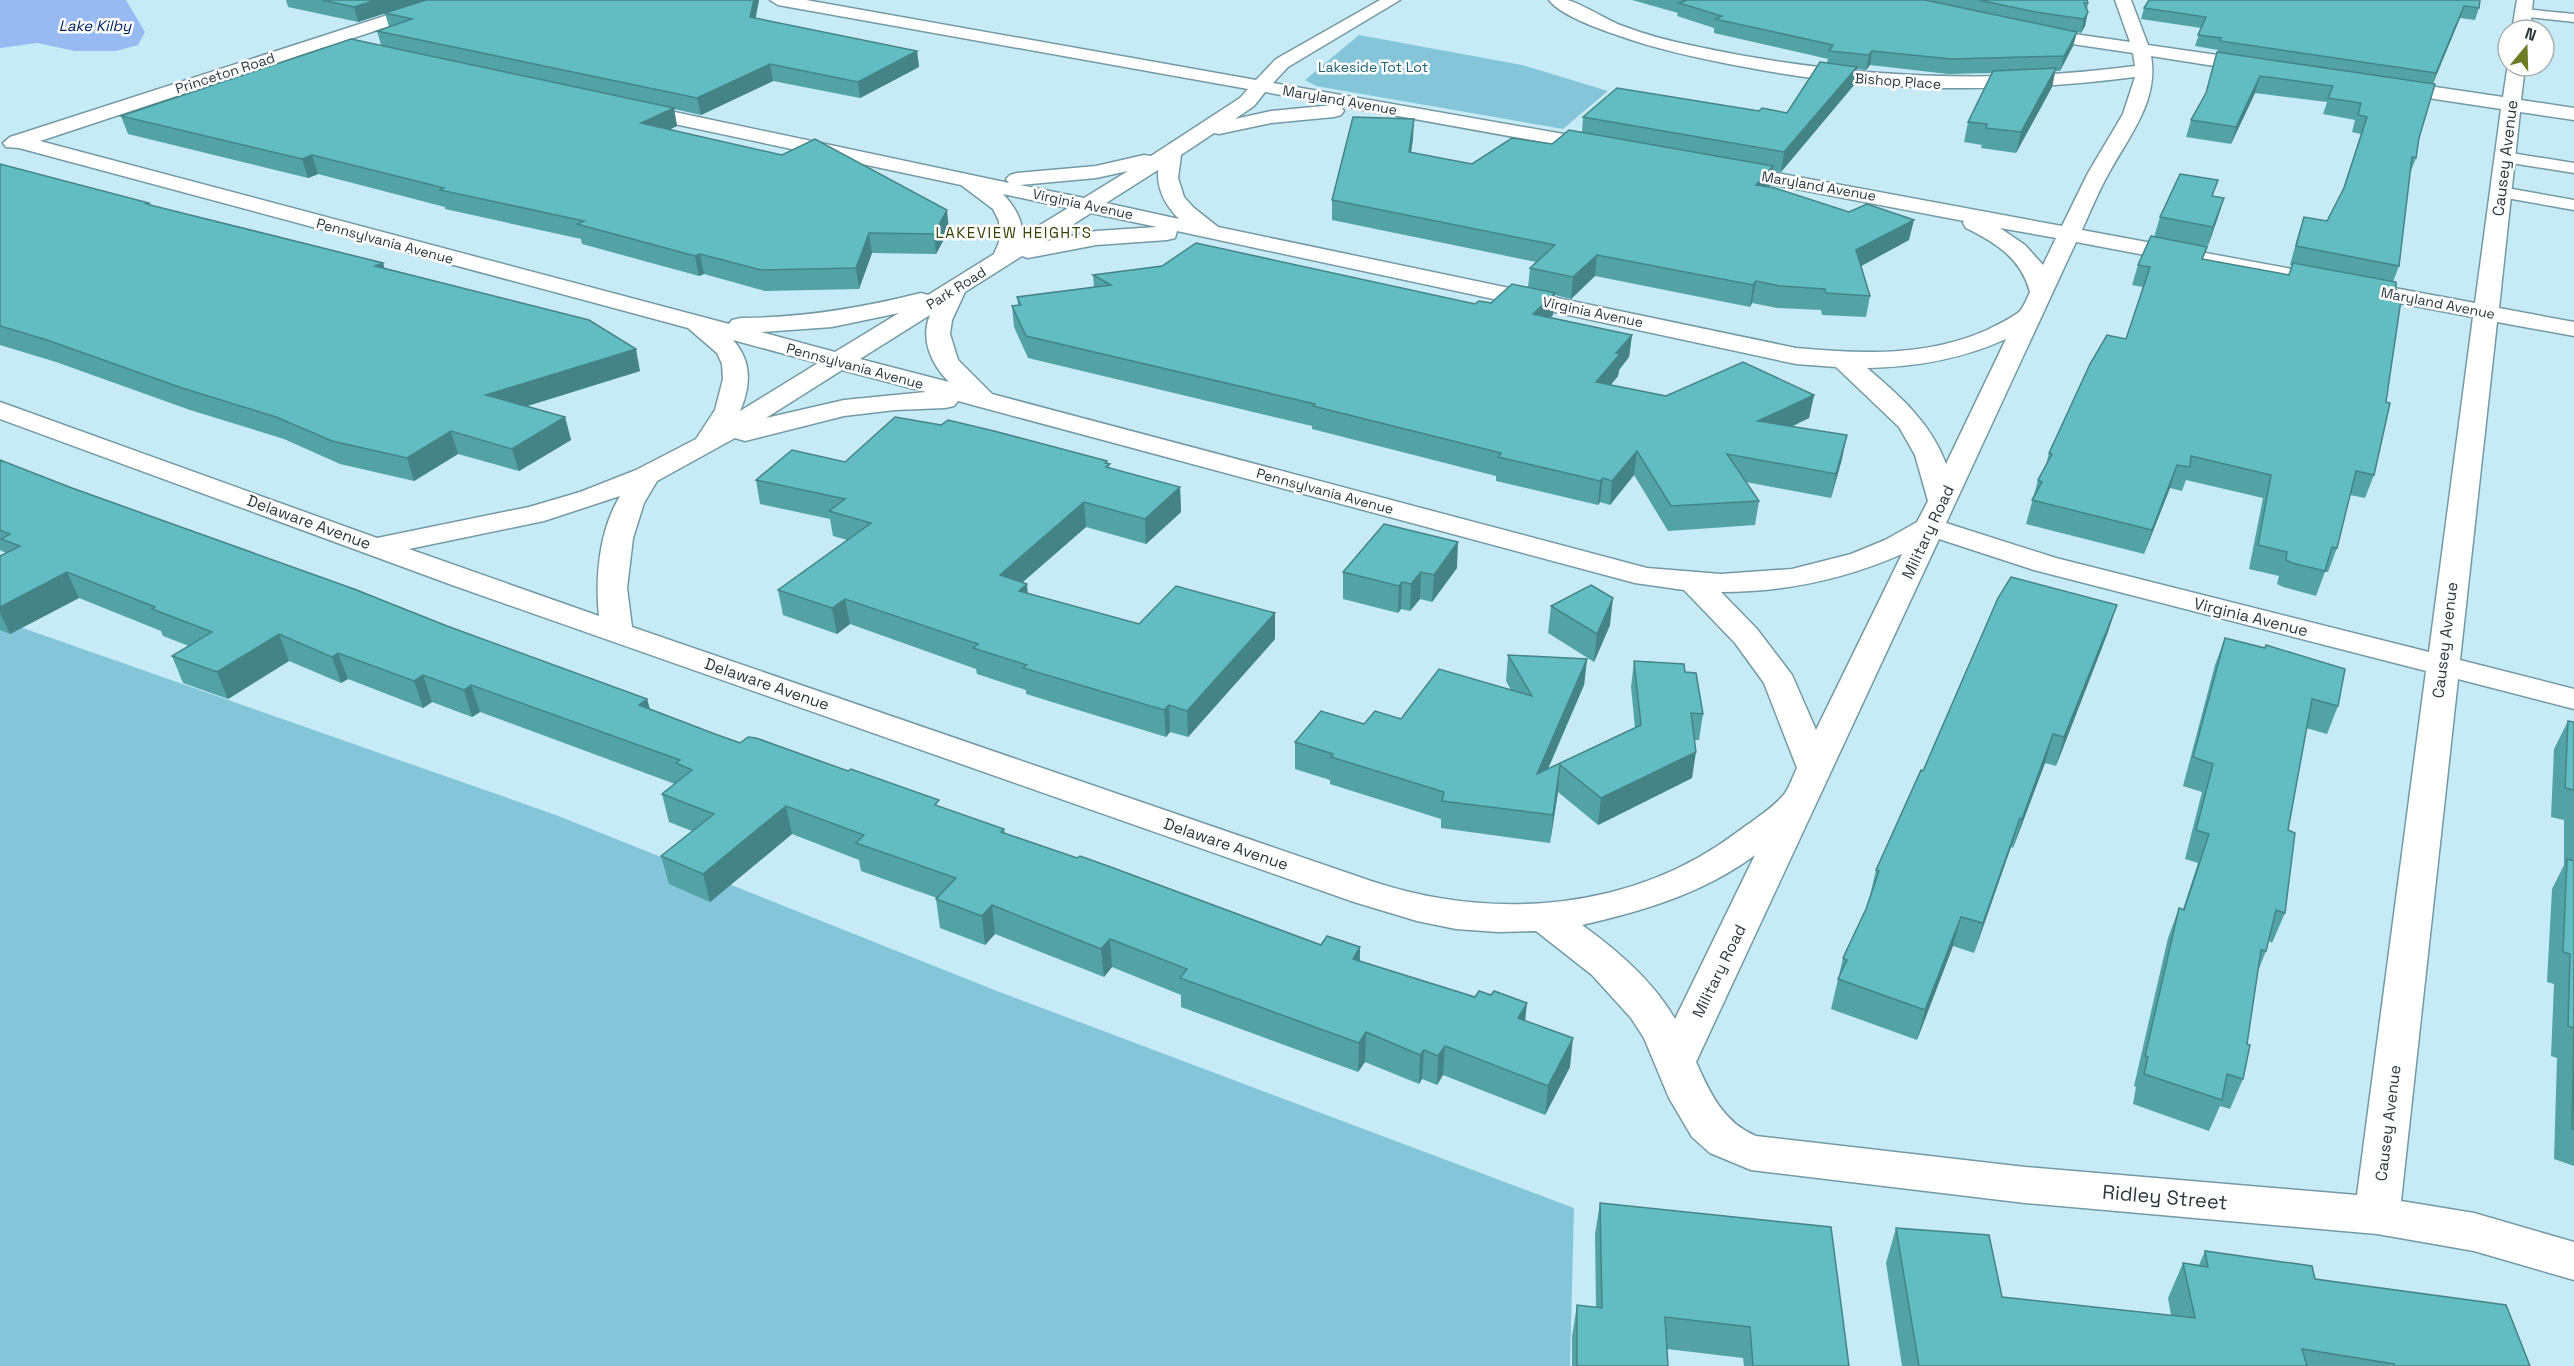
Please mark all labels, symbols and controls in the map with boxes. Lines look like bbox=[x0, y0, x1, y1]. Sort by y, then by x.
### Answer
water label: Lake Kilby bbox=[59, 16, 132, 35]
north arrow bbox=[2496, 18, 2556, 78]
text: N bbox=[2522, 23, 2539, 46]
street label: Princeton Road bbox=[173, 48, 277, 98]
park label: Lakeside Tot Lot bbox=[1318, 58, 1428, 76]
street label: Bishop Place bbox=[1854, 69, 1942, 93]
street label: Maryland Avenue bbox=[1281, 81, 1399, 119]
street label: Causey Avenue bbox=[2487, 99, 2523, 217]
street label: Maryland Avenue bbox=[1760, 167, 1878, 205]
street label: Virginia Avenue bbox=[1031, 185, 1135, 223]
street label: Pennsylvania Avenue bbox=[314, 214, 456, 268]
district label: LAKEVIEW HEIGHTS bbox=[936, 223, 1092, 242]
street label: Park Road bbox=[923, 263, 989, 313]
street label: Maryland Avenue bbox=[2379, 283, 2497, 323]
street label: Virginia Avenue bbox=[1541, 293, 1645, 331]
street label: Pennsylvania Avenue bbox=[784, 339, 926, 393]
street label: Pennsylvania Avenue bbox=[1254, 464, 1396, 518]
street label: Military Road bbox=[1897, 482, 1959, 582]
street label: Delaware Avenue bbox=[244, 490, 374, 554]
street label: Causey Avenue bbox=[2427, 581, 2463, 699]
street label: Virginia Avenue bbox=[2192, 593, 2310, 641]
street label: Delaware Avenue bbox=[702, 653, 832, 715]
street label: Delaware Avenue bbox=[1161, 813, 1291, 875]
street label: Military Road bbox=[1687, 921, 1751, 1021]
street label: Causey Avenue bbox=[2370, 1064, 2406, 1182]
street label: Ridley Street bbox=[2101, 1179, 2229, 1215]

